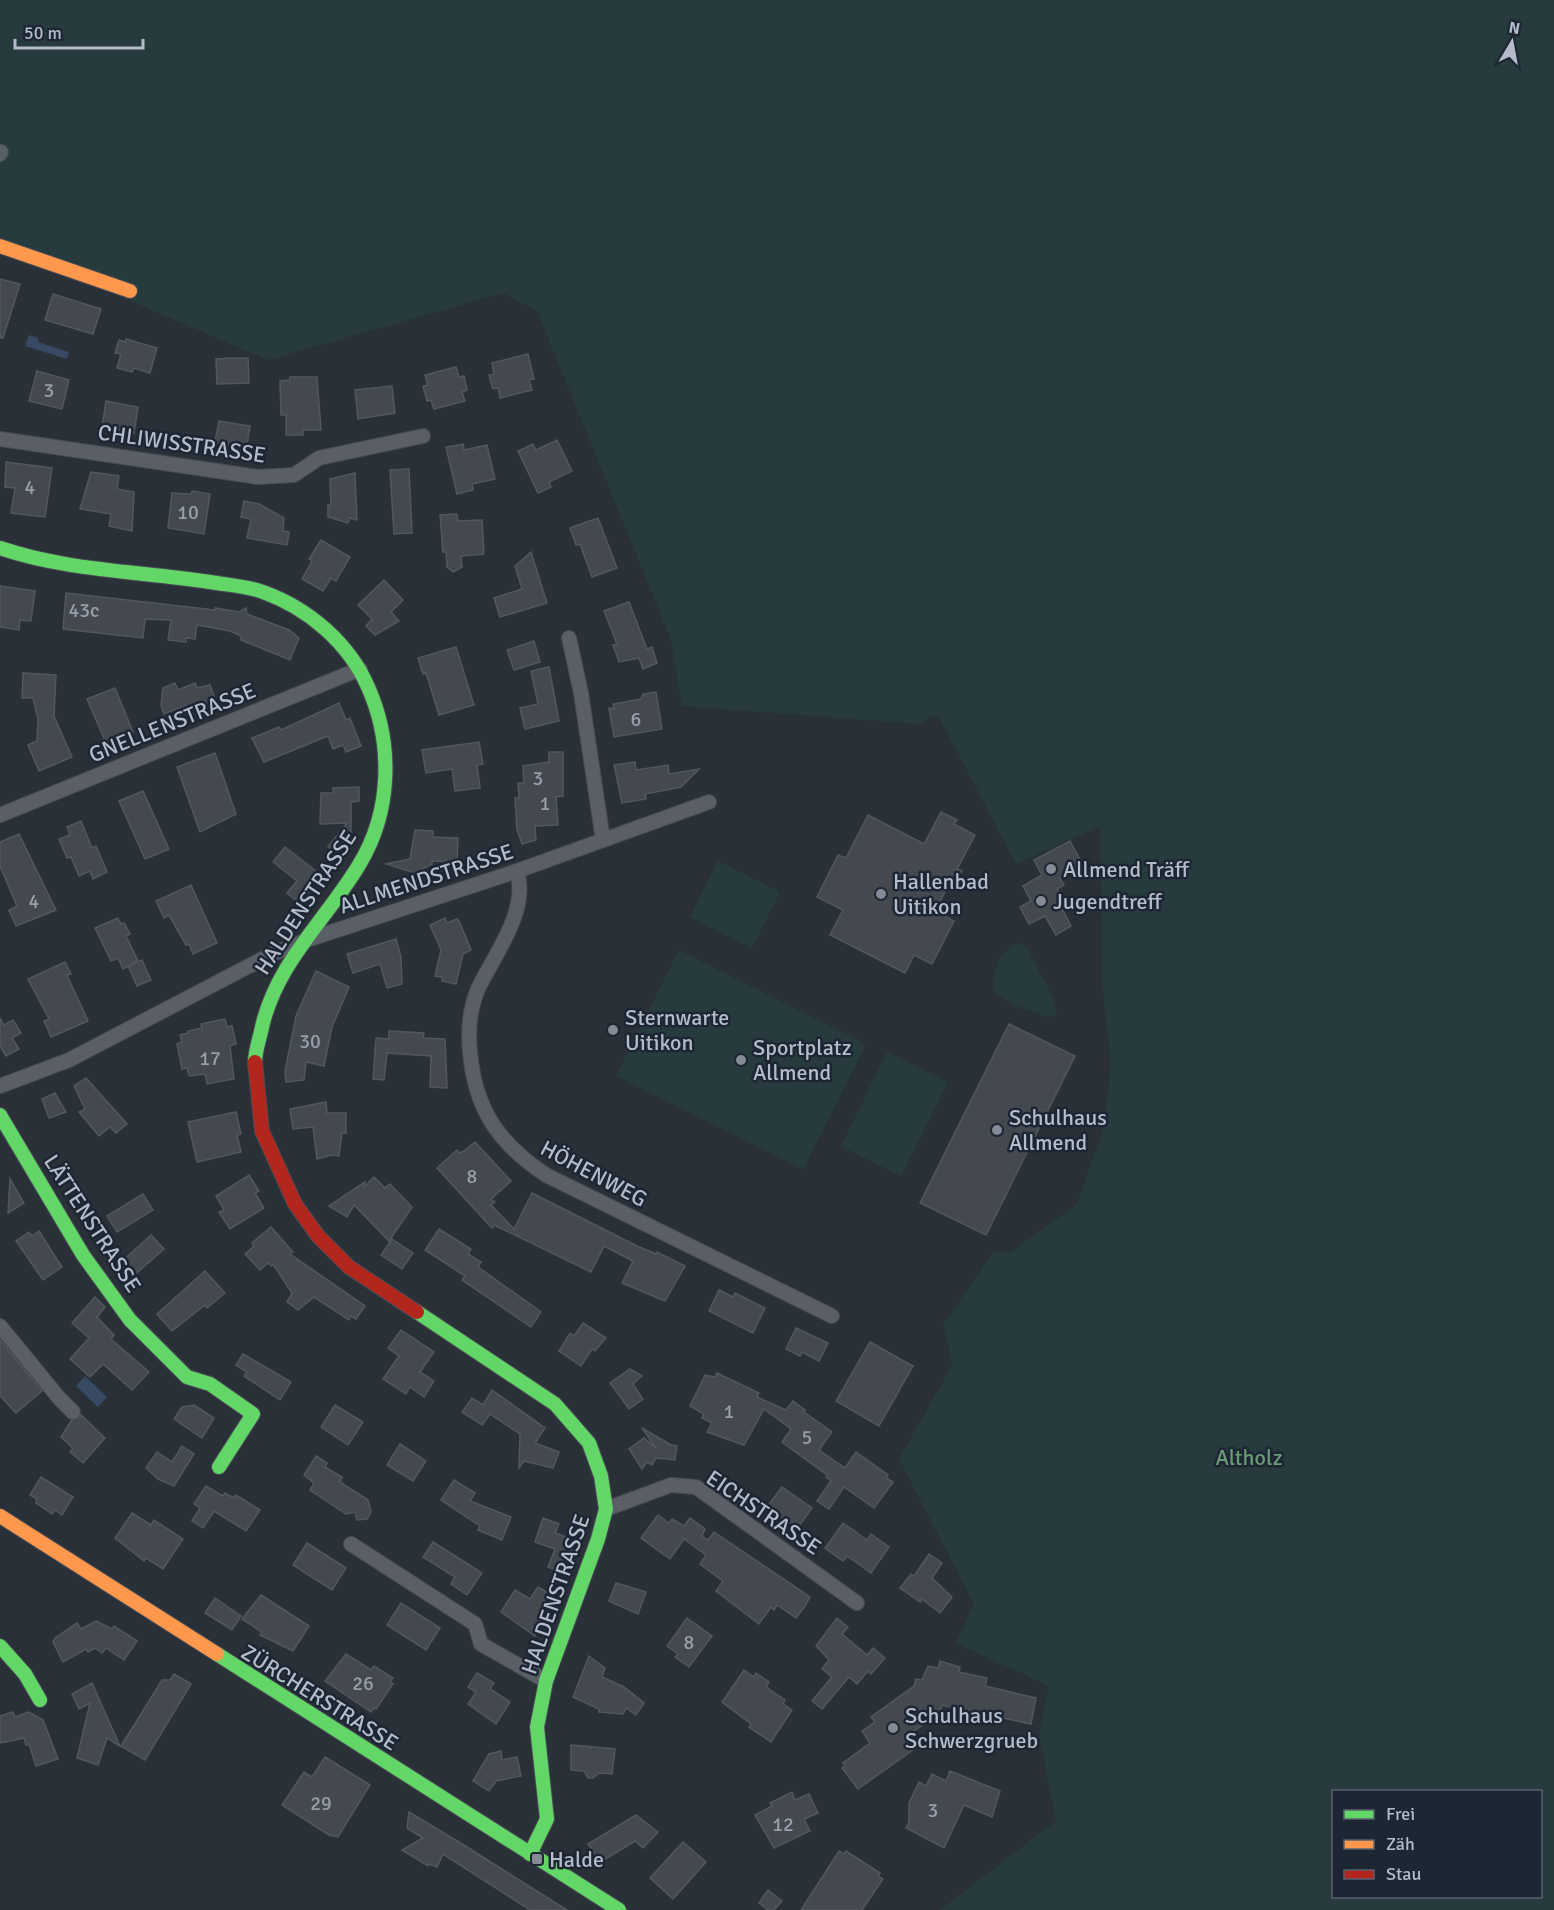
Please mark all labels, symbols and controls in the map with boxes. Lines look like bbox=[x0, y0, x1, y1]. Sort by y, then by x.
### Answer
scale bar bbox=[15, 12, 142, 50]
north arrow bbox=[1482, 12, 1542, 72]
text: N bbox=[1507, 17, 1522, 39]
text: 50 m bbox=[24, 22, 62, 44]
house number: 3 bbox=[44, 378, 54, 403]
street label: CHLIWISSTRASSE bbox=[96, 418, 268, 469]
house number: 4 bbox=[25, 475, 36, 500]
house number: 10 bbox=[177, 500, 199, 525]
house number: 43c bbox=[68, 598, 100, 623]
street label: GNELLENSTRASSE bbox=[85, 677, 260, 768]
house number: 6 bbox=[631, 707, 641, 732]
house number: 3 bbox=[533, 766, 543, 791]
house number: 1 bbox=[540, 791, 550, 816]
street label: HALDENSTRASSE bbox=[249, 825, 362, 980]
street label: ALLMENDSTRASSE bbox=[336, 838, 517, 919]
place label: Allmend Träff bbox=[1063, 856, 1190, 883]
marker: Allmend Träff bbox=[1044, 862, 1058, 876]
place label: Hallenbad Uitikon bbox=[893, 868, 989, 920]
marker: Hallenbad Uitikon bbox=[874, 887, 888, 901]
place label: Jugendtreff bbox=[1053, 888, 1163, 915]
house number: 4 bbox=[29, 889, 40, 914]
marker: Jugendtreff bbox=[1034, 894, 1048, 908]
place label: Sternwarte Uitikon bbox=[625, 1004, 729, 1056]
marker: Sternwarte Uitikon bbox=[606, 1023, 620, 1037]
house number: 30 bbox=[299, 1029, 321, 1054]
place label: Sportplatz Allmend bbox=[753, 1034, 852, 1086]
house number: 17 bbox=[199, 1046, 221, 1071]
marker: Sportplatz Allmend bbox=[734, 1053, 748, 1067]
place label: Schulhaus Allmend bbox=[1009, 1104, 1107, 1156]
marker: Schulhaus Allmend bbox=[990, 1123, 1004, 1137]
street label: HÖHENWEG bbox=[536, 1134, 652, 1213]
street label: LÄTTENSTRASSE bbox=[38, 1149, 147, 1297]
house number: 8 bbox=[467, 1164, 477, 1189]
house number: 1 bbox=[724, 1399, 734, 1424]
house number: 5 bbox=[802, 1425, 812, 1450]
park label: Altholz bbox=[1215, 1444, 1283, 1471]
street label: EICHSTRASSE bbox=[701, 1464, 826, 1561]
street label: HALDENSTRASSE bbox=[515, 1511, 595, 1678]
house number: 8 bbox=[684, 1630, 694, 1655]
street label: ZÜRCHERSTRASSE bbox=[236, 1638, 403, 1757]
house number: 26 bbox=[352, 1671, 374, 1696]
place label: Schulhaus Schwerzgrueb bbox=[905, 1702, 1038, 1754]
marker: Schulhaus Schwerzgrueb bbox=[886, 1721, 900, 1735]
legend bbox=[1332, 1790, 1542, 1898]
house number: 29 bbox=[310, 1791, 332, 1816]
house number: 3 bbox=[928, 1798, 938, 1823]
text: Frei bbox=[1386, 1803, 1415, 1825]
house number: 12 bbox=[772, 1812, 794, 1837]
text: Zäh bbox=[1386, 1833, 1415, 1855]
place label: Halde bbox=[549, 1846, 604, 1873]
marker: Halde bbox=[530, 1852, 544, 1866]
text: Stau bbox=[1386, 1863, 1421, 1885]

